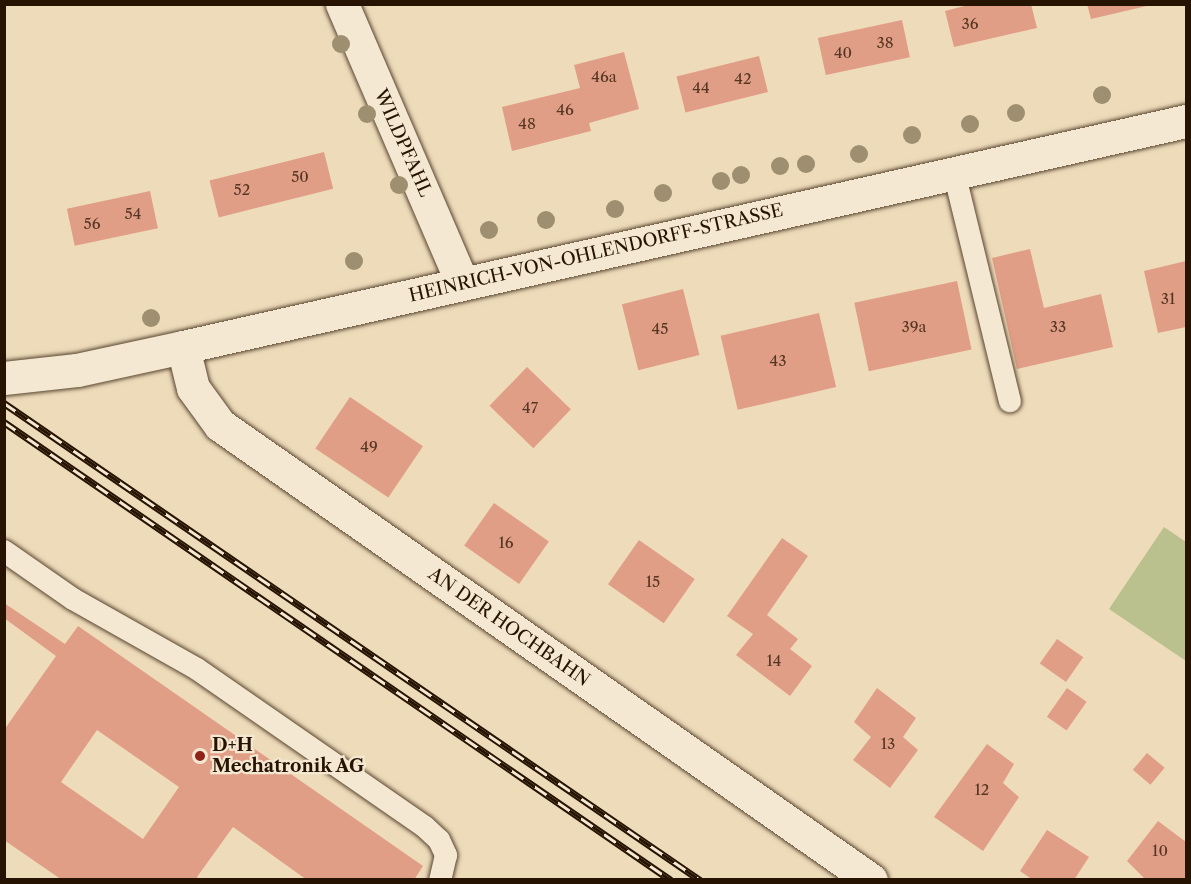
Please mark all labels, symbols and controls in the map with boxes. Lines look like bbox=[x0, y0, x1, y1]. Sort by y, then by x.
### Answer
house number: 36 bbox=[961, 15, 979, 33]
house number: 38 bbox=[876, 34, 894, 52]
house number: 40 bbox=[834, 44, 852, 62]
house number: 46a bbox=[591, 68, 617, 86]
house number: 42 bbox=[734, 70, 752, 88]
house number: 44 bbox=[692, 79, 710, 97]
street label: WILDPFAHL bbox=[370, 86, 436, 200]
house number: 46 bbox=[556, 101, 574, 119]
house number: 48 bbox=[518, 115, 536, 133]
house number: 50 bbox=[291, 168, 309, 186]
house number: 52 bbox=[234, 181, 250, 199]
street label: HEINRICH-VON-OHLENDORFF-STRASSE bbox=[407, 199, 785, 307]
house number: 54 bbox=[125, 205, 141, 223]
house number: 56 bbox=[84, 215, 100, 233]
house number: 31 bbox=[1161, 290, 1175, 308]
house number: 39a bbox=[902, 318, 926, 336]
house number: 33 bbox=[1050, 318, 1066, 336]
house number: 45 bbox=[652, 320, 668, 338]
house number: 43 bbox=[770, 352, 786, 370]
house number: 47 bbox=[522, 399, 538, 417]
house number: 49 bbox=[360, 438, 378, 456]
house number: 16 bbox=[498, 534, 514, 552]
street label: AN DER HOCHBAHN bbox=[424, 563, 594, 691]
house number: 15 bbox=[646, 573, 660, 591]
house number: 14 bbox=[767, 652, 781, 670]
place label: D+H Mechatronik AG bbox=[212, 735, 365, 777]
house number: 13 bbox=[881, 735, 895, 753]
marker: D+H Mechatronik AG bbox=[193, 749, 207, 763]
house number: 12 bbox=[975, 781, 989, 799]
house number: 10 bbox=[1152, 842, 1168, 860]

